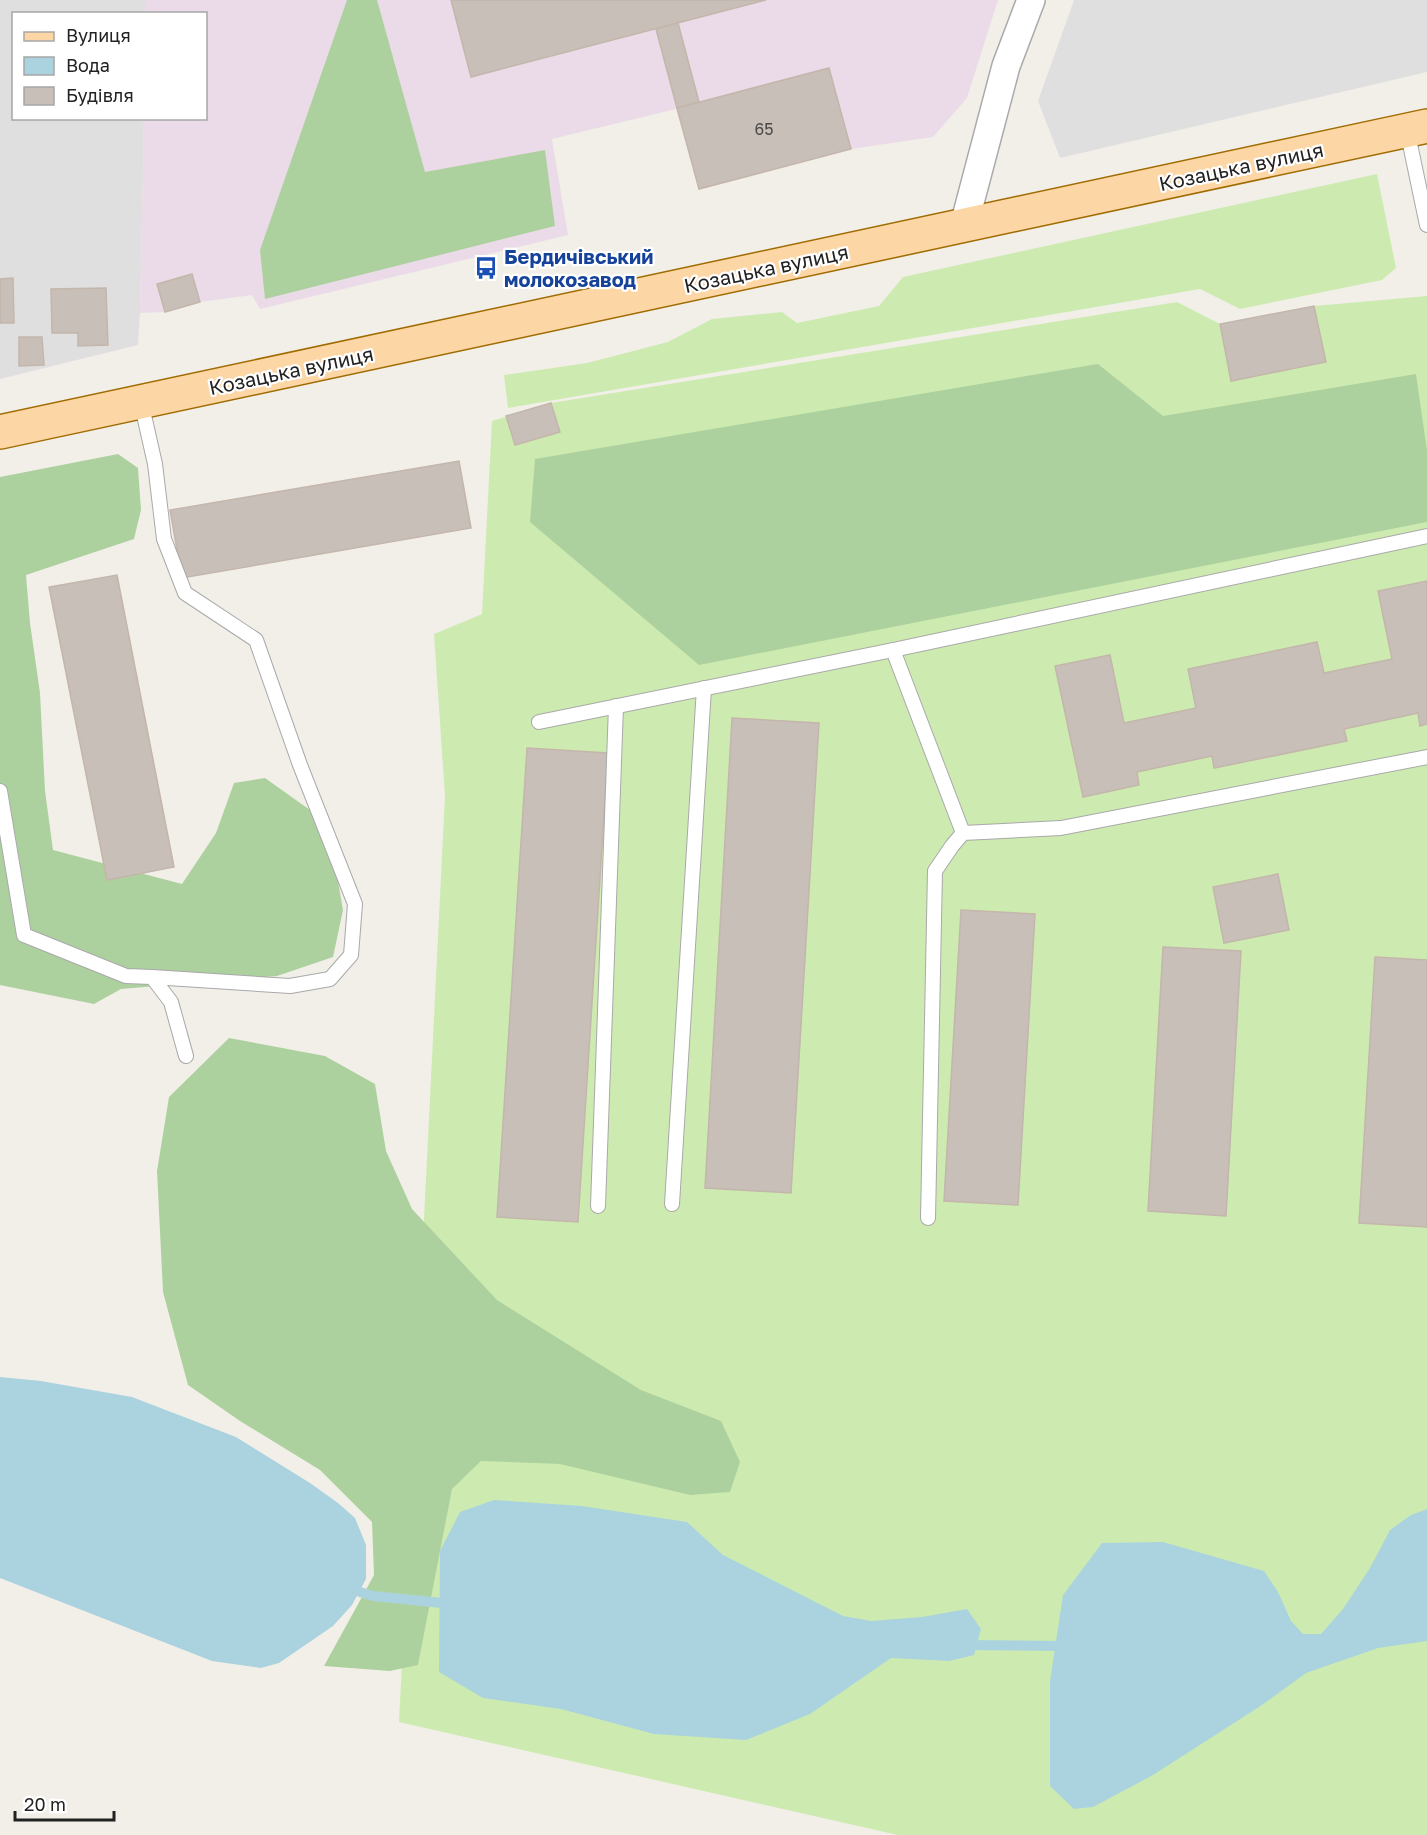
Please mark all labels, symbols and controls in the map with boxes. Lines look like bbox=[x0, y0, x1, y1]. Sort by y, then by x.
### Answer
legend bbox=[12, 12, 207, 120]
text: Вулиця bbox=[66, 24, 131, 46]
text: Вода bbox=[66, 54, 110, 76]
text: Будівля bbox=[66, 84, 134, 106]
house number: 65 bbox=[755, 119, 773, 139]
street label: Козацька вулиця bbox=[1157, 137, 1325, 195]
street label: Козацька вулиця bbox=[682, 239, 850, 297]
place label: Бердичівський молокозавод bbox=[504, 244, 653, 291]
bus stop icon: Бердичівський молокозавод bbox=[473, 255, 499, 281]
street label: Козацька вулиця bbox=[207, 341, 375, 399]
scale bar bbox=[15, 1784, 114, 1822]
text: 20 m bbox=[24, 1793, 66, 1815]

